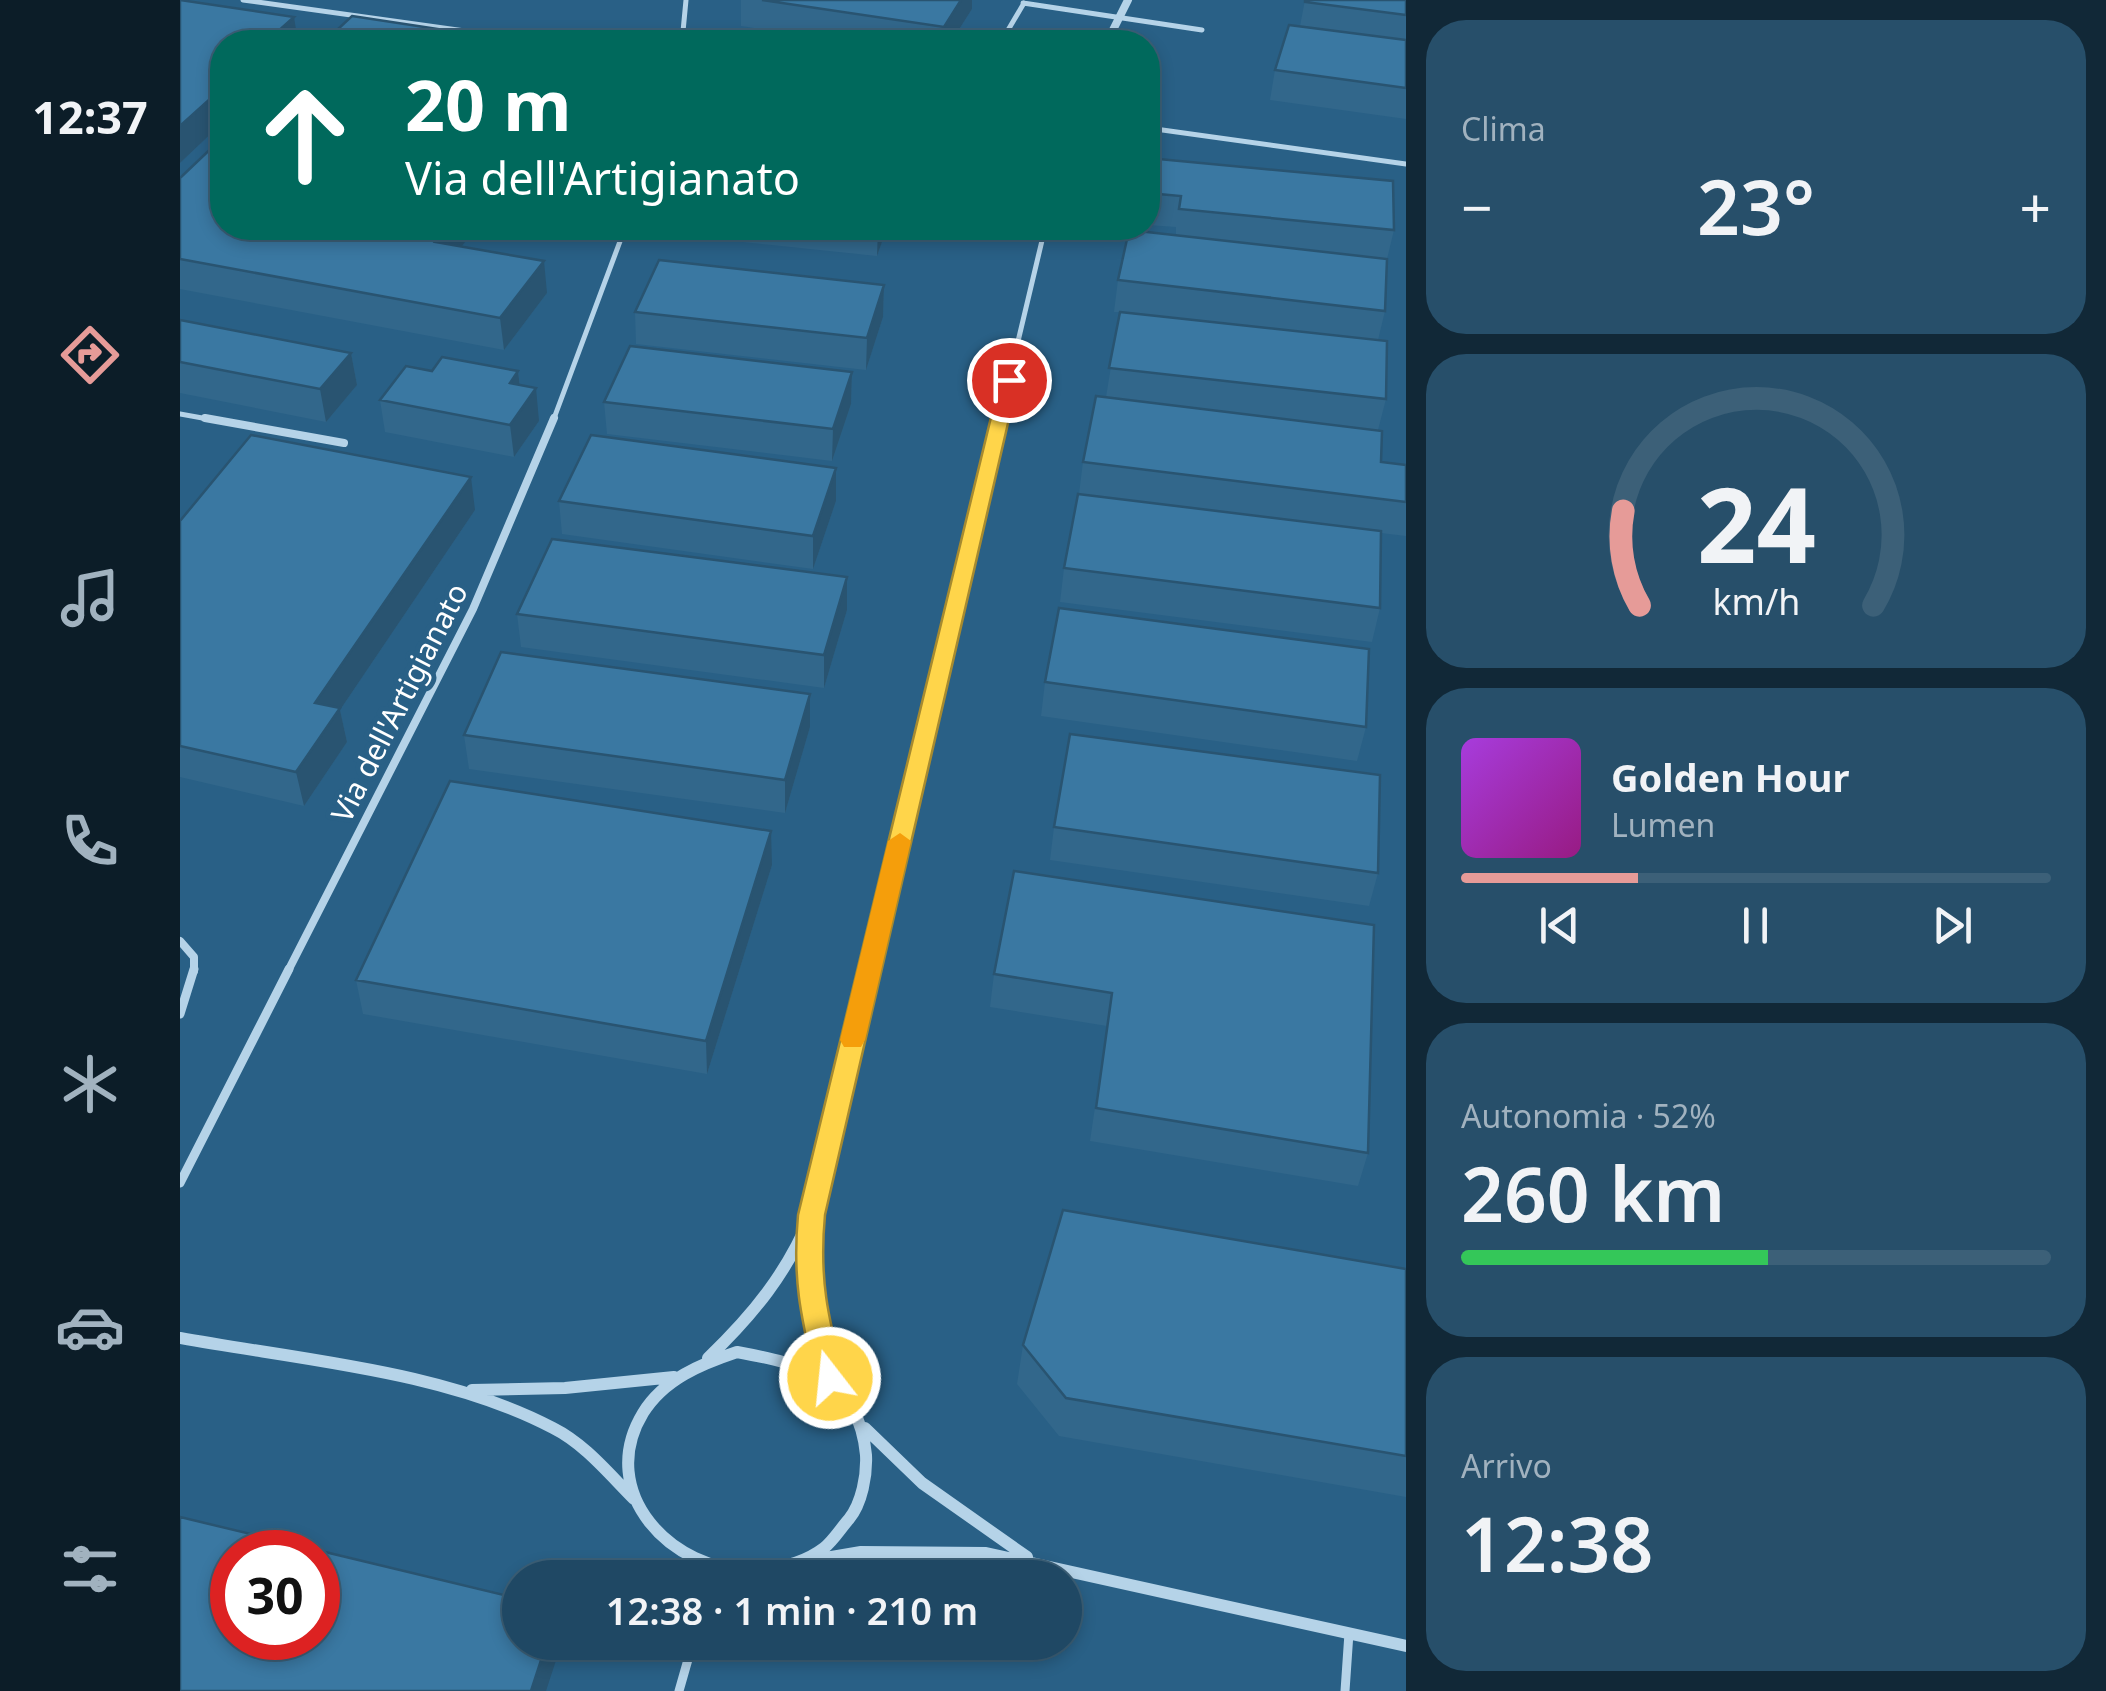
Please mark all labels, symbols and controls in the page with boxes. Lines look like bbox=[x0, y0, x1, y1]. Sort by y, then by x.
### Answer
text: 20 m bbox=[405, 56, 572, 152]
icon: ahead bbox=[240, 70, 370, 200]
text: 12:37 bbox=[32, 86, 148, 147]
text: Clima bbox=[1461, 107, 1546, 150]
text: Via dell'Artigianato bbox=[405, 147, 800, 208]
text: 23° bbox=[1697, 155, 1815, 257]
text: − bbox=[1461, 169, 1492, 244]
text: + bbox=[2020, 169, 2051, 244]
icon: directions bbox=[55, 320, 125, 390]
pin bbox=[967, 338, 1052, 423]
icon: arrive bbox=[982, 353, 1037, 408]
text: 24 bbox=[1697, 452, 1815, 593]
icon: music bbox=[55, 563, 125, 633]
street label: Via dell'Artigianato bbox=[321, 576, 477, 829]
text: km/h bbox=[1712, 577, 1800, 625]
text: Golden Hour bbox=[1611, 751, 1849, 803]
text: Lumen bbox=[1611, 803, 1715, 846]
icon: phone bbox=[55, 806, 125, 876]
icon: previous bbox=[1532, 898, 1587, 953]
icon: pause bbox=[1728, 898, 1783, 953]
icon: next bbox=[1925, 898, 1980, 953]
icon: climate bbox=[55, 1049, 125, 1119]
text: Autonomia · 52% bbox=[1461, 1094, 1716, 1137]
text: 260 km bbox=[1461, 1142, 1725, 1244]
icon: car bbox=[55, 1292, 125, 1362]
position arrow bbox=[778, 1326, 882, 1430]
text: Arrivo bbox=[1461, 1444, 1552, 1487]
text: 12:38 bbox=[1461, 1492, 1653, 1594]
speed limit sign: 30 bbox=[210, 1530, 340, 1660]
icon: filters bbox=[55, 1534, 125, 1604]
text: 12:38 · 1 min · 210 m bbox=[606, 1584, 978, 1636]

